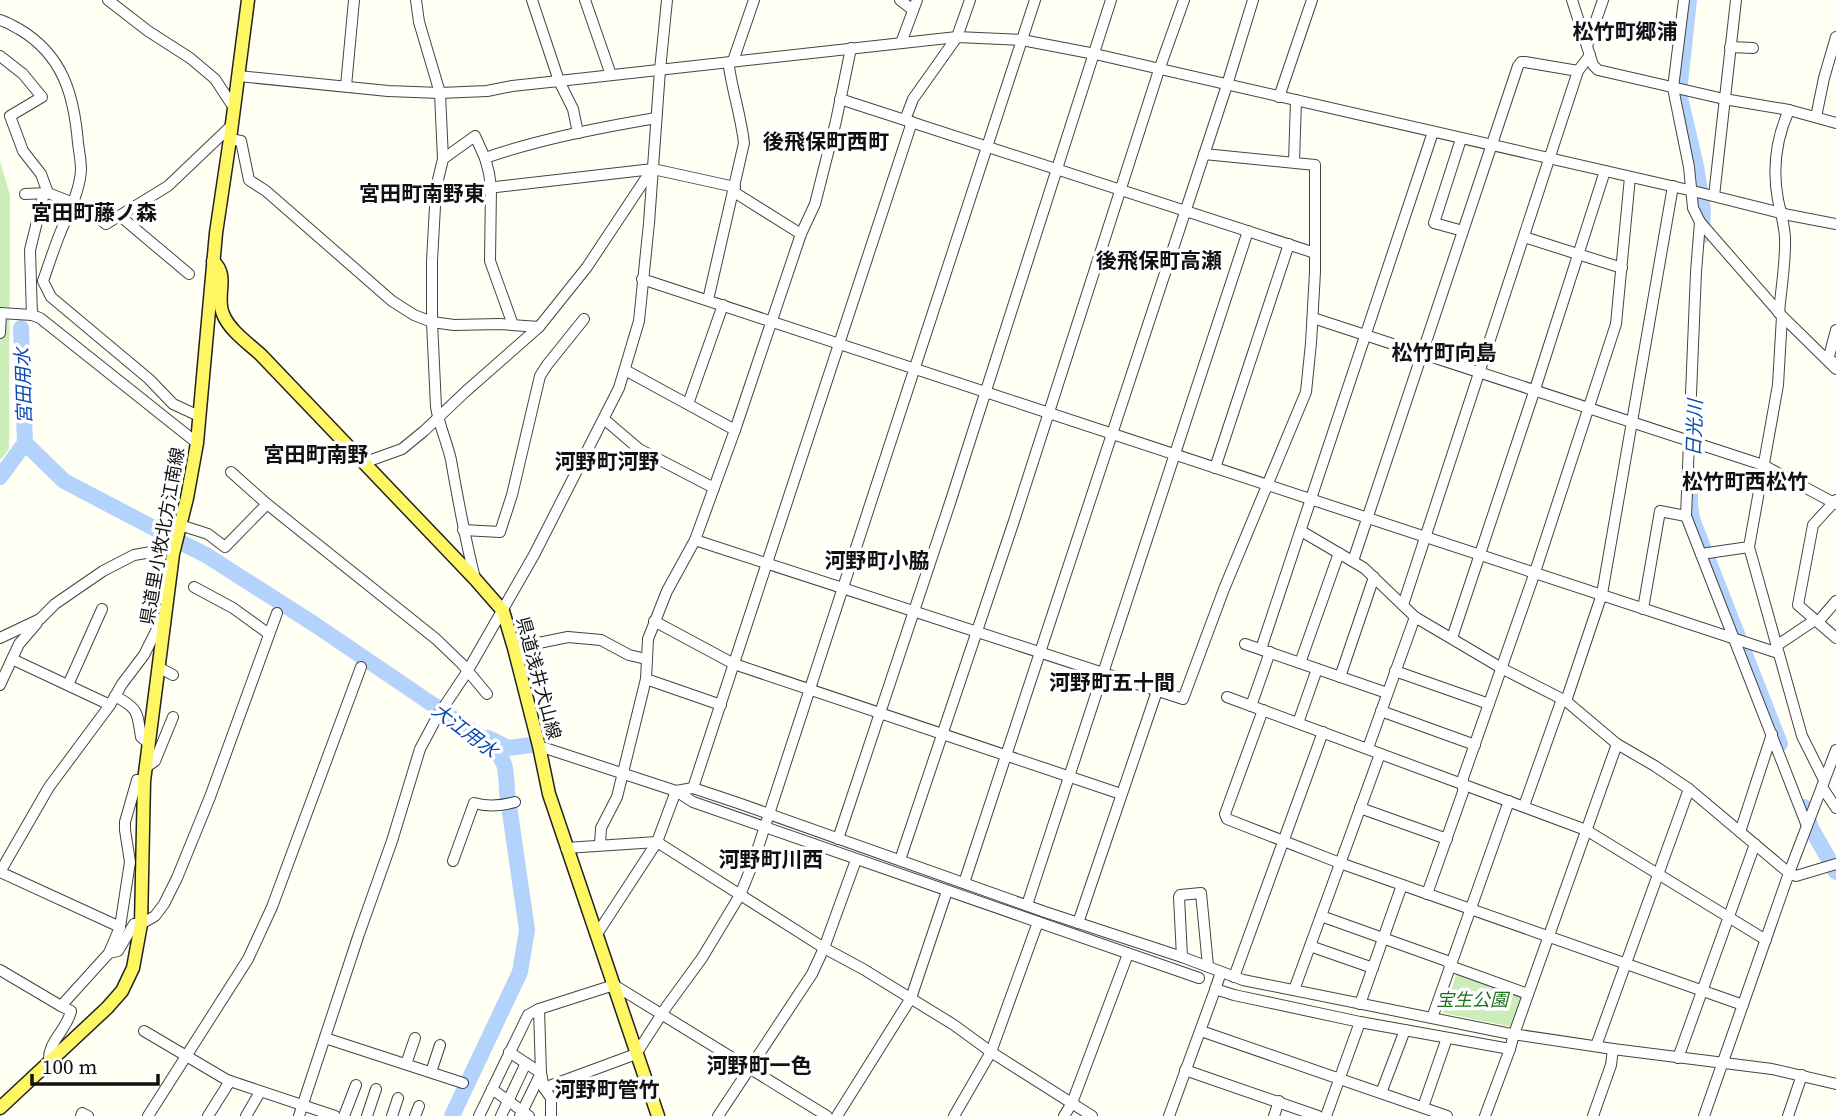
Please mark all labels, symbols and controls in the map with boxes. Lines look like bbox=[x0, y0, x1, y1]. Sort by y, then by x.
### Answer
district label: 松竹町郷浦 bbox=[1573, 17, 1678, 46]
district label: 後飛保町西町 bbox=[763, 127, 889, 156]
district label: 宮田町南野東 bbox=[359, 179, 485, 208]
district label: 宮田町藤ノ森 bbox=[31, 198, 157, 227]
district label: 後飛保町高瀬 bbox=[1096, 246, 1222, 275]
district label: 松竹町向島 bbox=[1392, 338, 1497, 367]
water label: 宮田用水 bbox=[9, 346, 37, 424]
water label: 日光川 bbox=[1680, 397, 1708, 457]
district label: 宮田町南野 bbox=[264, 440, 369, 469]
street label: 県道里小牧北方江南線 bbox=[134, 445, 190, 627]
district label: 河野町河野 bbox=[555, 447, 660, 476]
district label: 松竹町西松竹 bbox=[1682, 467, 1808, 496]
district label: 河野町小脇 bbox=[825, 546, 930, 575]
street label: 県道浅井犬山線 bbox=[511, 614, 567, 742]
district label: 河野町五十間 bbox=[1049, 668, 1175, 697]
water label: 大江用水 bbox=[427, 697, 505, 764]
district label: 河野町川西 bbox=[719, 845, 824, 874]
park label: 宝生公園 bbox=[1436, 987, 1511, 1012]
scale bar bbox=[32, 1042, 158, 1086]
district label: 河野町一色 bbox=[707, 1051, 812, 1080]
text: 100 m bbox=[42, 1052, 97, 1081]
district label: 河野町管竹 bbox=[555, 1075, 660, 1104]

